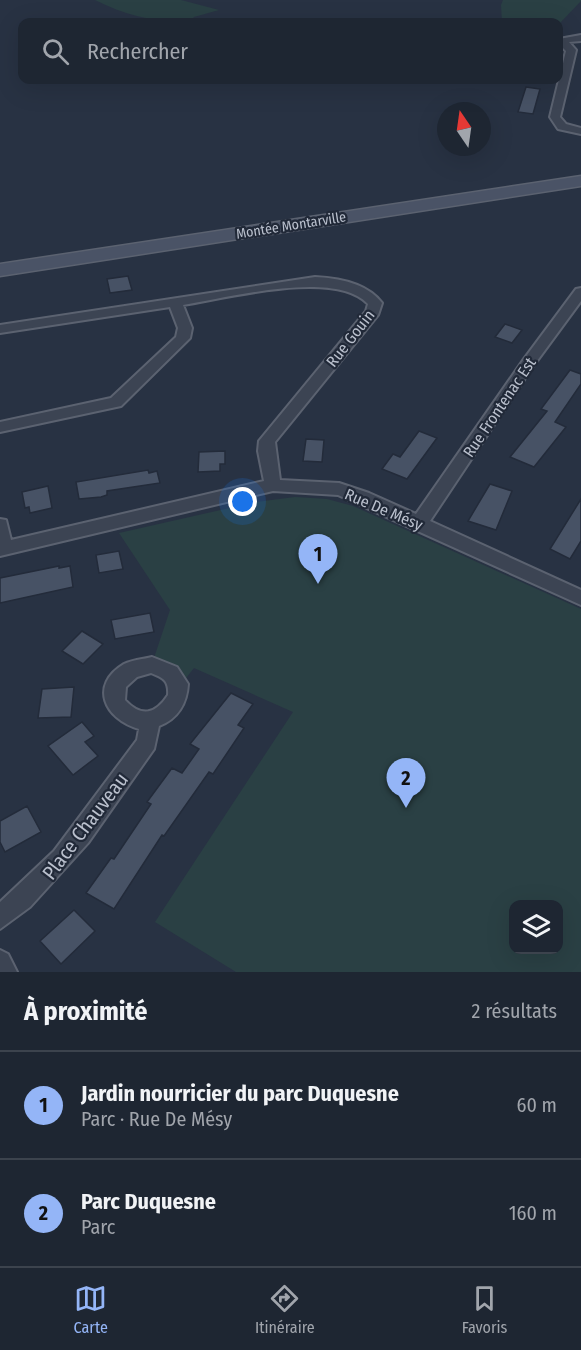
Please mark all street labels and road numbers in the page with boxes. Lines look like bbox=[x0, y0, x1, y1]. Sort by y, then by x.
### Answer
street label: Montée Montarville bbox=[235, 208, 347, 243]
street label: Rue Gouin bbox=[322, 306, 379, 371]
street label: Rue Frontenac Est bbox=[459, 353, 540, 461]
street label: Rue De Mésy bbox=[342, 485, 426, 535]
street label: Place Chauveau bbox=[37, 768, 133, 884]

